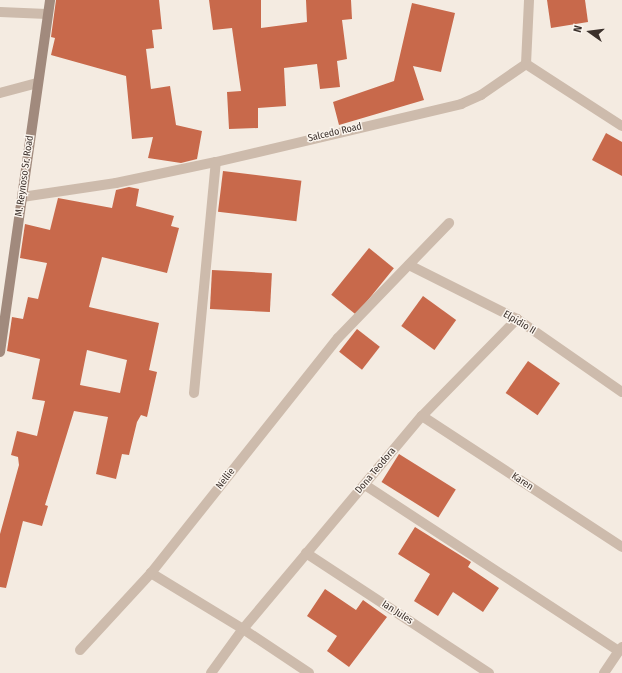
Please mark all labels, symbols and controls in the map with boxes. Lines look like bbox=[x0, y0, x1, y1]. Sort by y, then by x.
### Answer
north arrow bbox=[570, 12, 610, 52]
text: N bbox=[571, 24, 585, 34]
street label: Salcedo Road bbox=[307, 121, 363, 145]
street label: M. Reynoso Sr. Road bbox=[13, 135, 37, 217]
street label: Elpidio II bbox=[501, 309, 537, 337]
street label: Dona Teodora bbox=[353, 445, 399, 497]
street label: Nellie bbox=[214, 466, 238, 492]
street label: Karen bbox=[509, 471, 535, 493]
street label: Ian Jules bbox=[379, 598, 415, 628]

